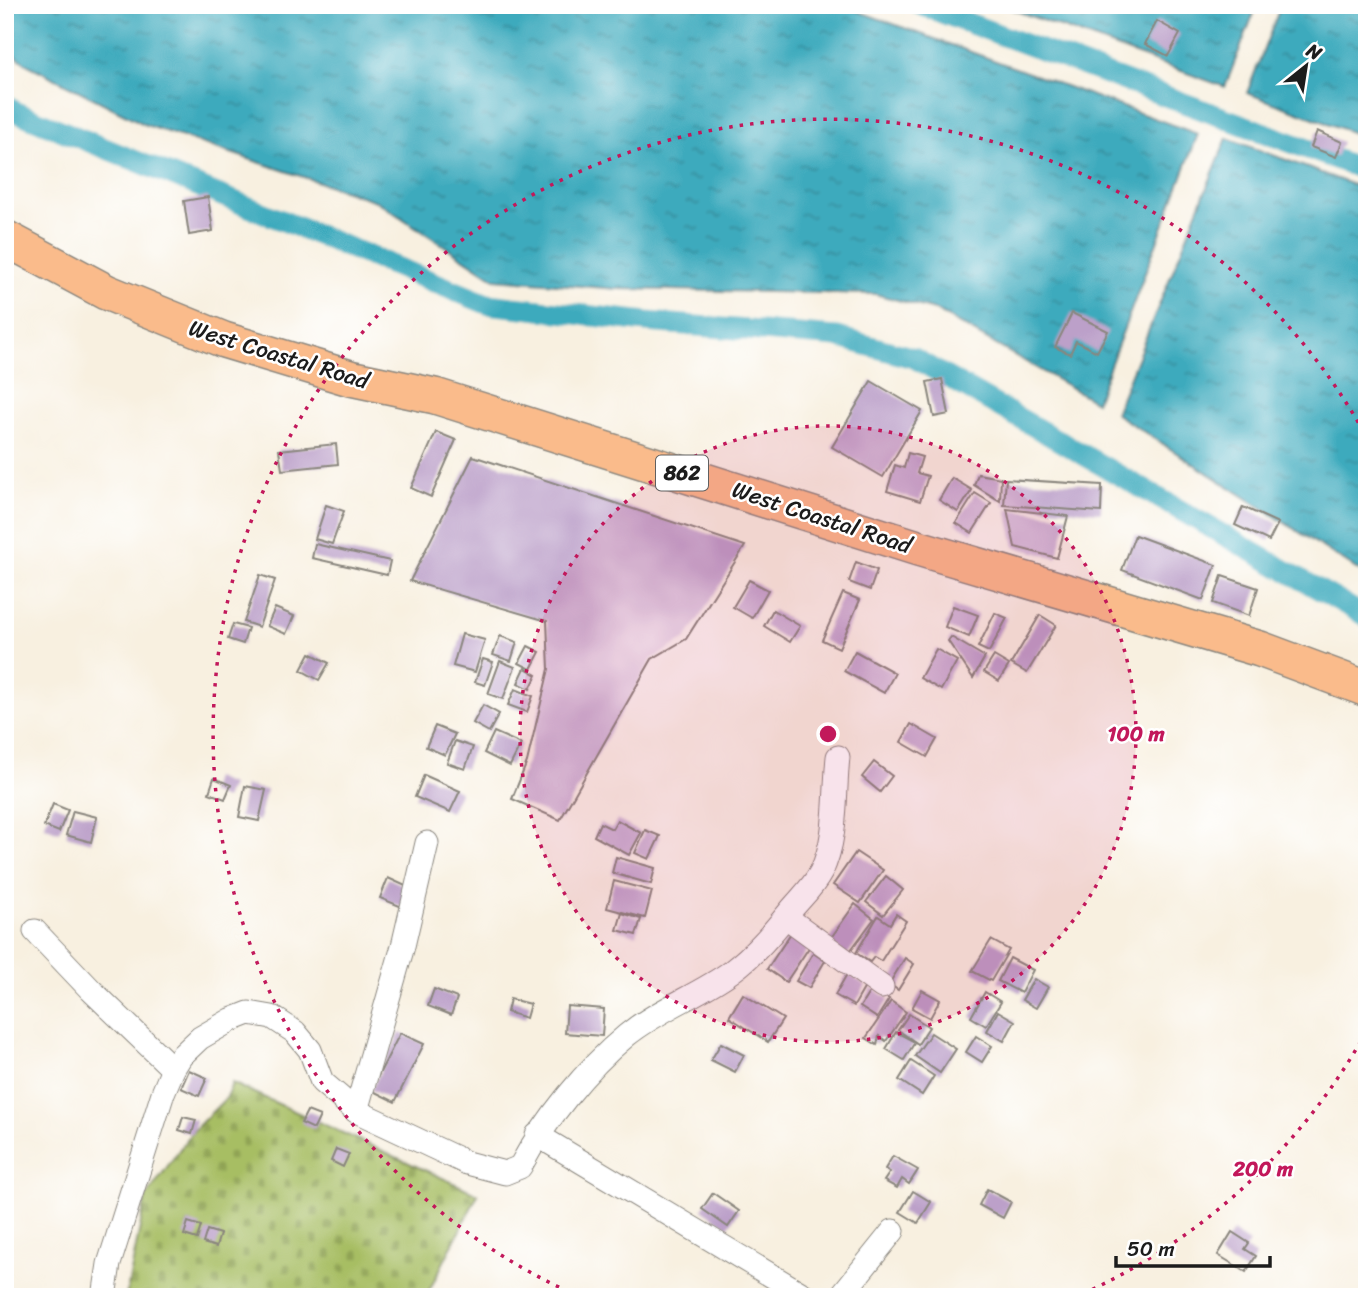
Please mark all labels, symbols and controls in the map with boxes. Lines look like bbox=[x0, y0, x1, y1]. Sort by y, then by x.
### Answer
north arrow bbox=[1270, 32, 1340, 102]
text: N bbox=[1299, 34, 1329, 70]
street label: West Coastal Road bbox=[184, 308, 376, 402]
road number: 862 bbox=[656, 456, 708, 490]
street label: West Coastal Road bbox=[727, 469, 919, 566]
text: 100 m bbox=[1107, 715, 1165, 753]
centre of rings bbox=[816, 722, 840, 746]
text: 200 m bbox=[1232, 1150, 1294, 1188]
scale bar bbox=[1116, 1225, 1270, 1269]
text: 50 m bbox=[1127, 1230, 1175, 1268]

